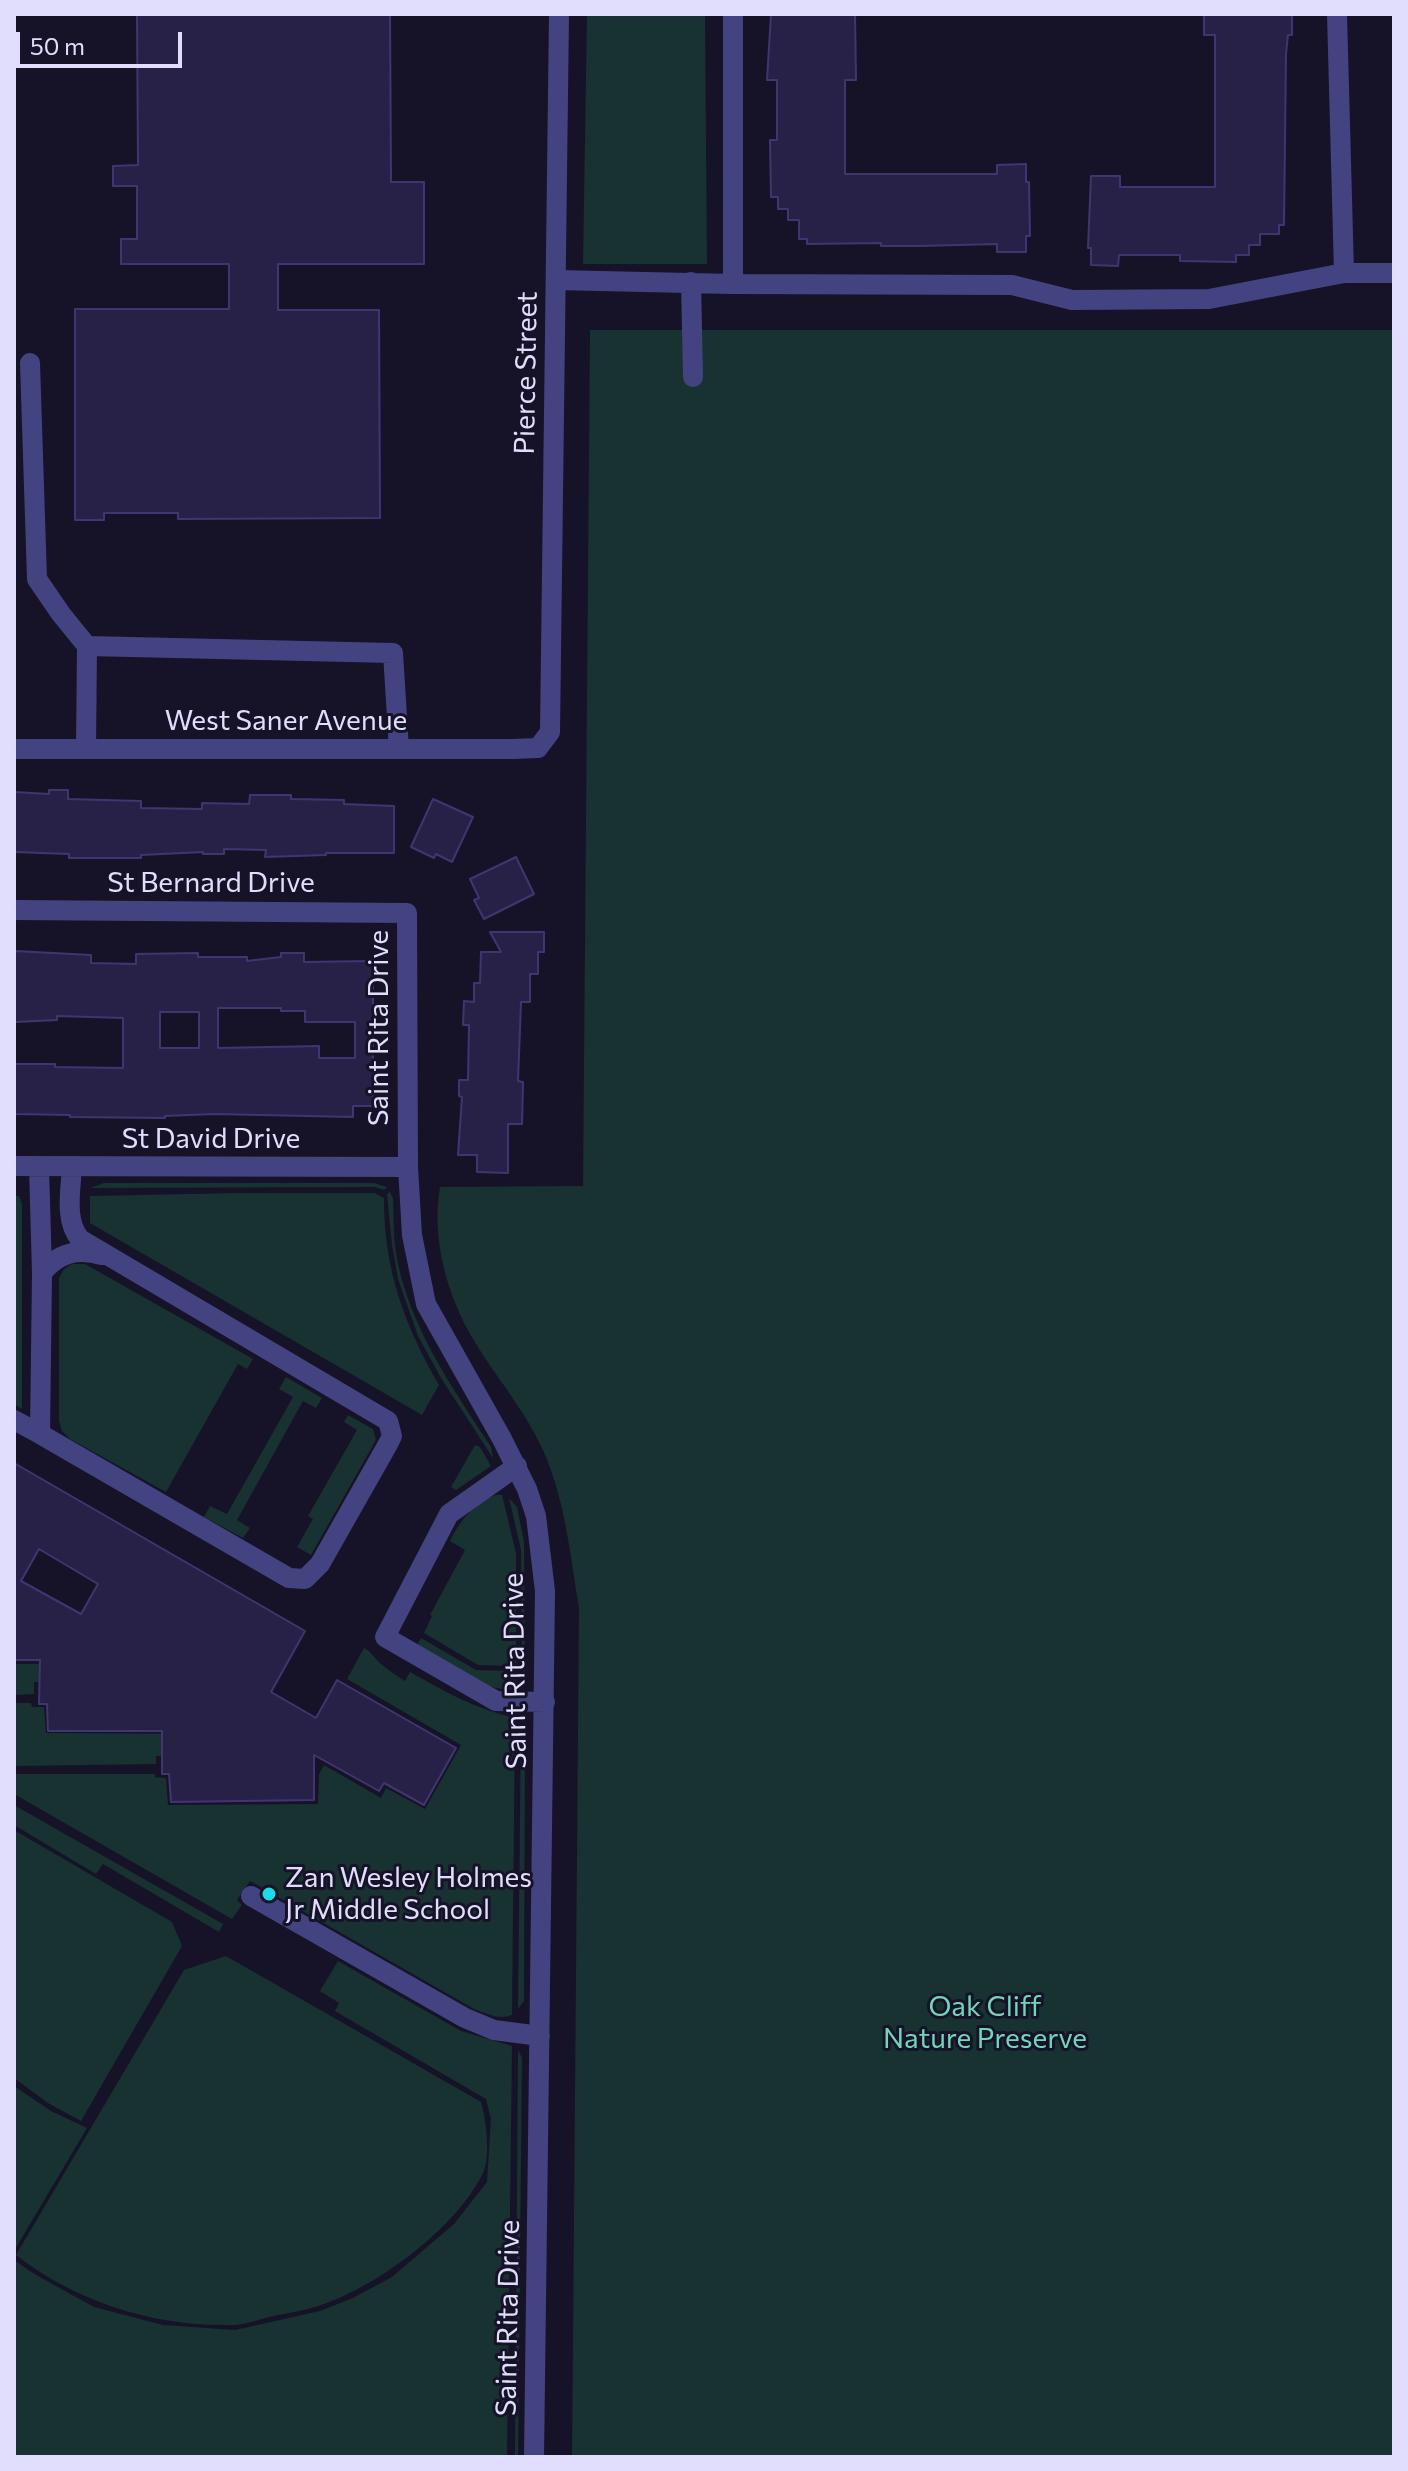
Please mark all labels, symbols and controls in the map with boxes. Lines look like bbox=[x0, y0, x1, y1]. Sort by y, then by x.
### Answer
scale bar bbox=[20, 16, 186, 66]
text: 50 m bbox=[30, 31, 85, 60]
street label: Pierce Street bbox=[508, 291, 544, 455]
street label: West Saner Avenue bbox=[165, 704, 407, 738]
street label: St Bernard Drive bbox=[107, 866, 315, 900]
street label: Saint Rita Drive bbox=[362, 930, 396, 1126]
street label: St David Drive bbox=[122, 1122, 300, 1156]
street label: Saint Rita Drive bbox=[496, 1573, 534, 1769]
place label: Zan Wesley Holmes Jr Middle School bbox=[285, 1861, 532, 1927]
marker: Zan Wesley Holmes Jr Middle School bbox=[260, 1885, 278, 1903]
park label: Oak Cliff Nature Preserve bbox=[883, 1990, 1087, 2056]
street label: Saint Rita Drive bbox=[489, 2220, 527, 2416]

